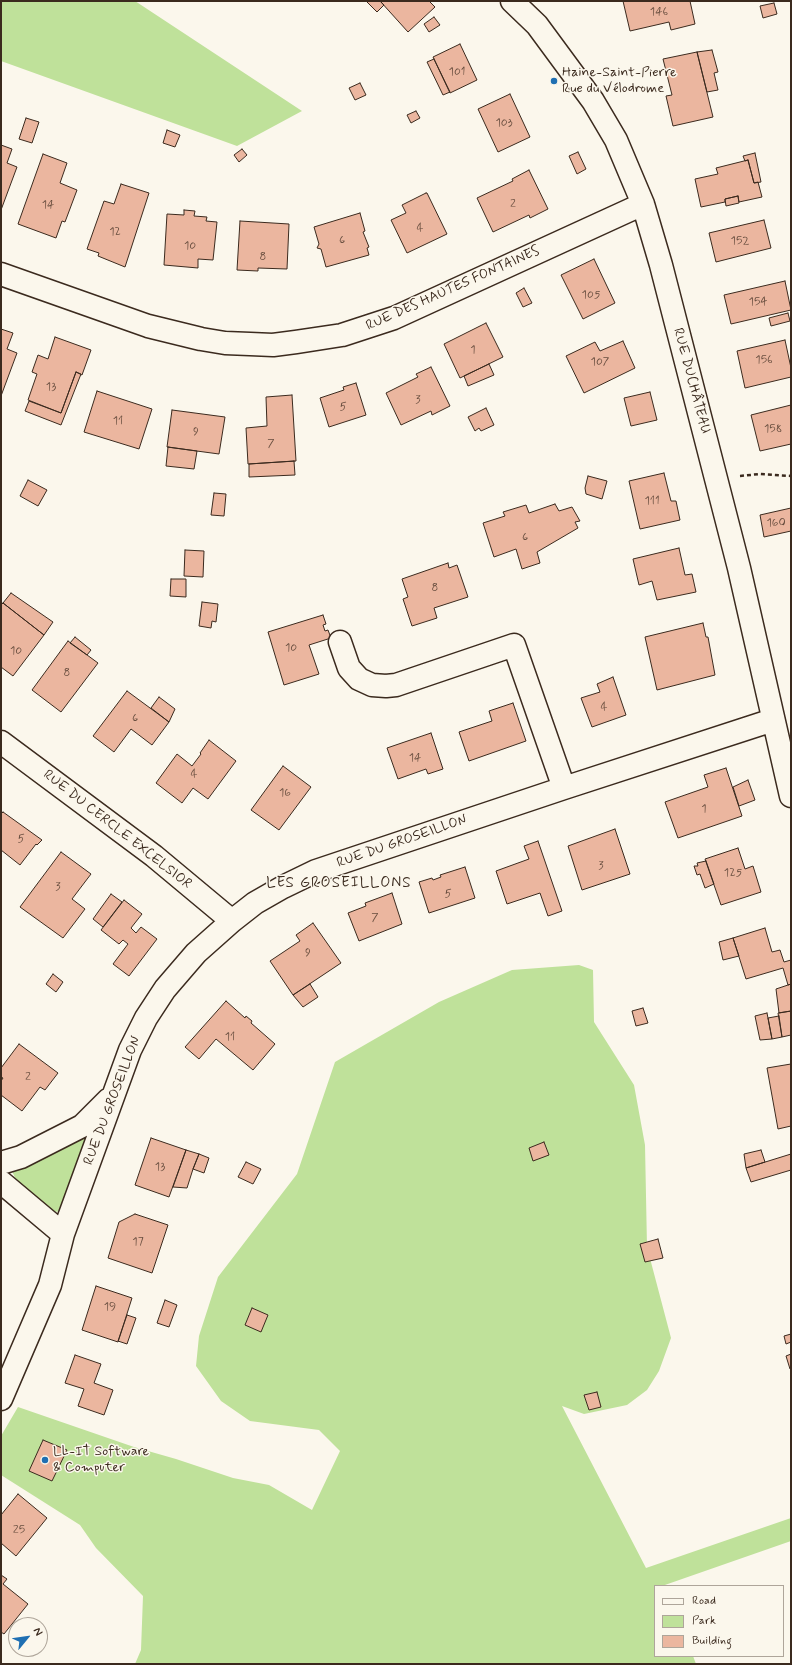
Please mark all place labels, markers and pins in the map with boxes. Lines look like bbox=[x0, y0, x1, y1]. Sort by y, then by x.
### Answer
place label: Haine-Saint-Pierre Rue du Vélodrome bbox=[562, 65, 677, 98]
marker: Haine-Saint-Pierre Rue du Vélodrome bbox=[549, 76, 559, 86]
place label: LL-IT Software & Computer bbox=[53, 1444, 149, 1476]
marker: LL-IT Software & Computer bbox=[40, 1455, 50, 1465]

